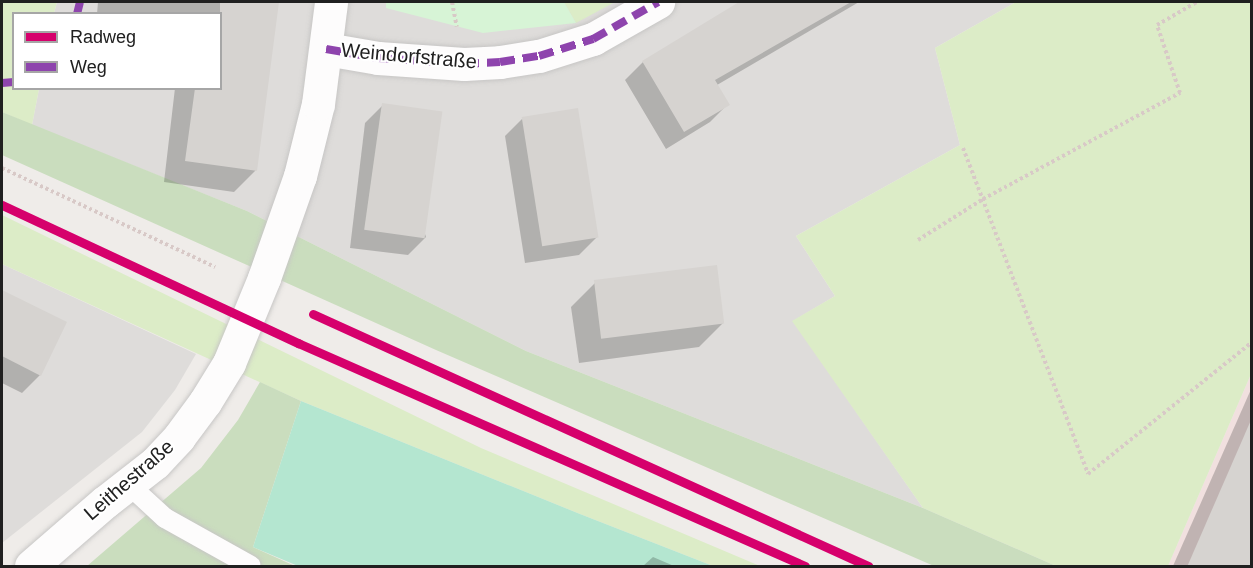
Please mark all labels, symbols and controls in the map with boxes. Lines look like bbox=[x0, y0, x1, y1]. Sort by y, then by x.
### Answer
legend bbox=[12, 12, 222, 90]
text: Radweg bbox=[70, 27, 136, 47]
street label: Weindorfstraße bbox=[340, 38, 478, 74]
text: Weg bbox=[70, 57, 107, 77]
street label: Leithestraße bbox=[79, 434, 179, 526]

